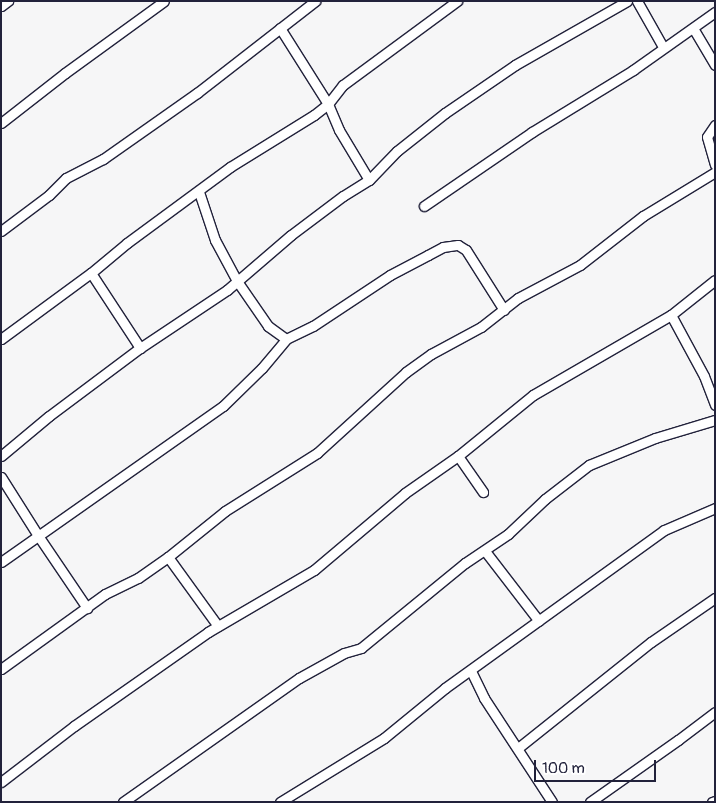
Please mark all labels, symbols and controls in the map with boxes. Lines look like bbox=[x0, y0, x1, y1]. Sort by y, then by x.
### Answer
scale bar bbox=[536, 750, 658, 782]
text: 100 m bbox=[542, 759, 585, 778]

